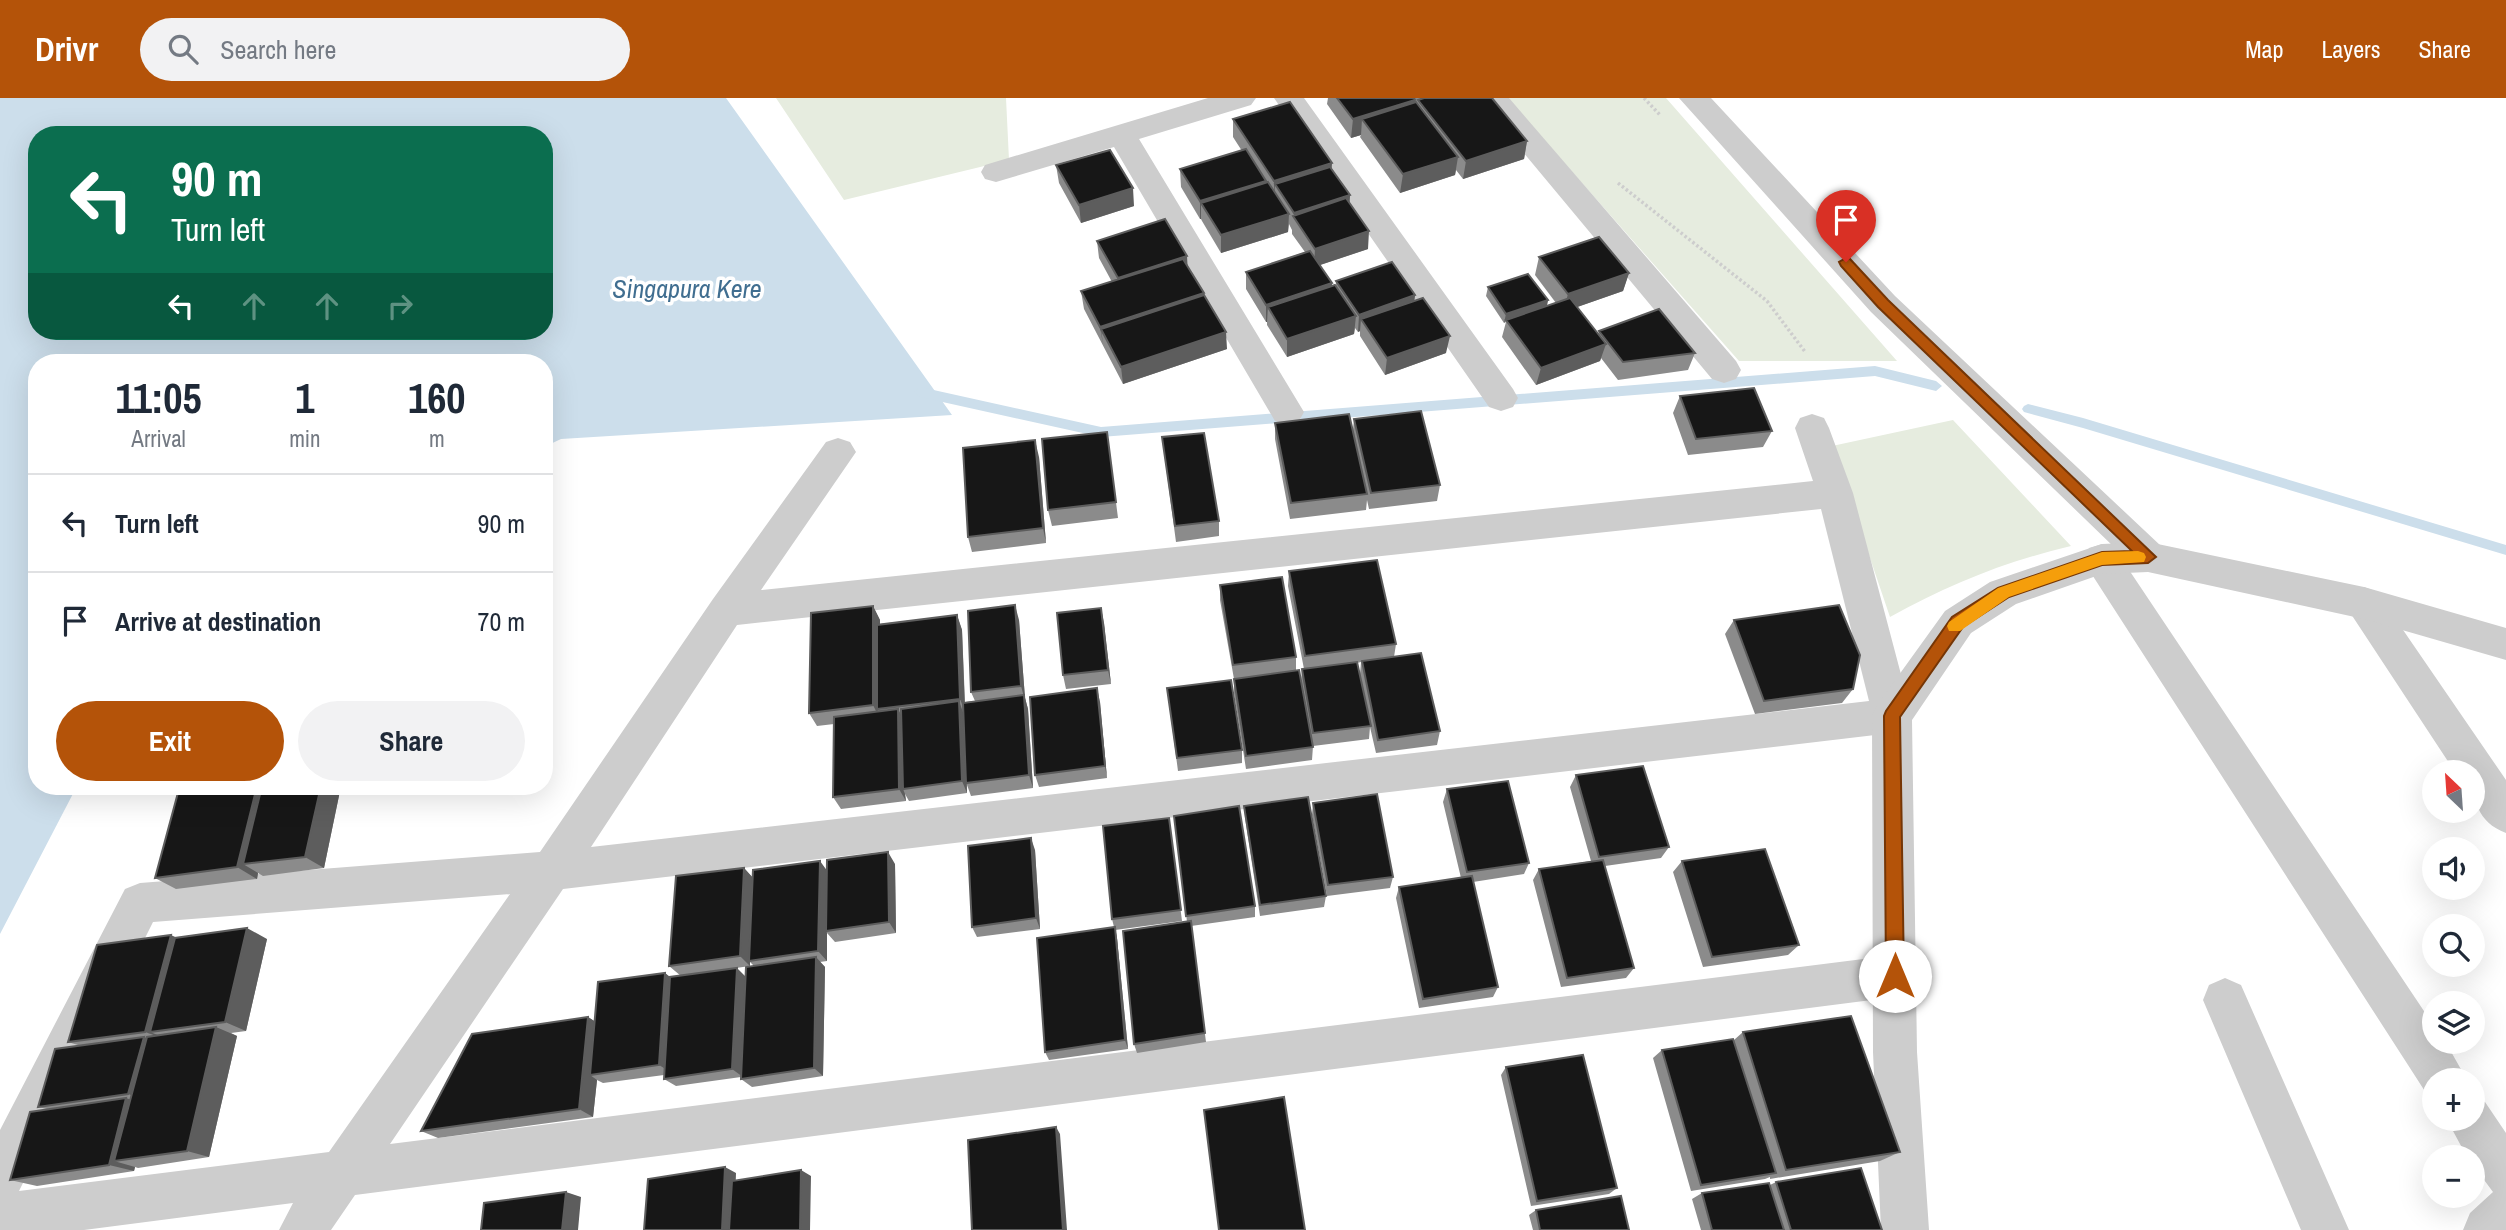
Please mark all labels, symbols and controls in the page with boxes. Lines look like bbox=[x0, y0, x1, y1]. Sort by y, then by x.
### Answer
search box bbox=[140, 18, 630, 81]
text: Drivr bbox=[35, 27, 98, 71]
icon: search bbox=[164, 30, 202, 68]
text: Search here bbox=[220, 32, 336, 67]
text: Map bbox=[2245, 33, 2283, 65]
text: Layers bbox=[2321, 33, 2380, 65]
text: Share bbox=[2418, 33, 2471, 65]
text: 90 m bbox=[171, 145, 263, 211]
icon: left bbox=[56, 154, 147, 245]
pin bbox=[1816, 190, 1876, 262]
icon: arrive bbox=[1827, 201, 1865, 239]
text: Turn left bbox=[171, 208, 265, 251]
water label: Singapura Kere bbox=[612, 271, 762, 306]
icon: left bbox=[162, 287, 200, 325]
icon: ahead bbox=[235, 287, 273, 325]
icon: ahead bbox=[308, 287, 346, 325]
icon: right bbox=[381, 287, 419, 325]
text: 11:05 bbox=[115, 370, 202, 426]
text: 1 bbox=[295, 370, 314, 426]
text: 160 bbox=[408, 370, 466, 426]
text: Arrival bbox=[131, 423, 186, 454]
text: min bbox=[289, 423, 321, 454]
text: m bbox=[429, 423, 445, 454]
icon: left bbox=[56, 504, 94, 542]
text: Turn left bbox=[115, 506, 199, 541]
text: 90 m bbox=[478, 506, 525, 541]
icon: arrive bbox=[56, 602, 94, 640]
text: Arrive at destination bbox=[115, 604, 321, 639]
text: 70 m bbox=[478, 604, 525, 639]
button: Exit bbox=[56, 701, 284, 781]
button: Share bbox=[298, 701, 525, 781]
north arrow bbox=[2422, 760, 2485, 822]
map controls bbox=[2422, 760, 2485, 1208]
button: sound bbox=[2422, 837, 2485, 900]
button: search bbox=[2422, 914, 2485, 977]
position arrow bbox=[1858, 939, 1932, 1013]
button: layers bbox=[2422, 991, 2485, 1054]
button: + bbox=[2422, 1068, 2485, 1131]
button: − bbox=[2422, 1145, 2485, 1208]

